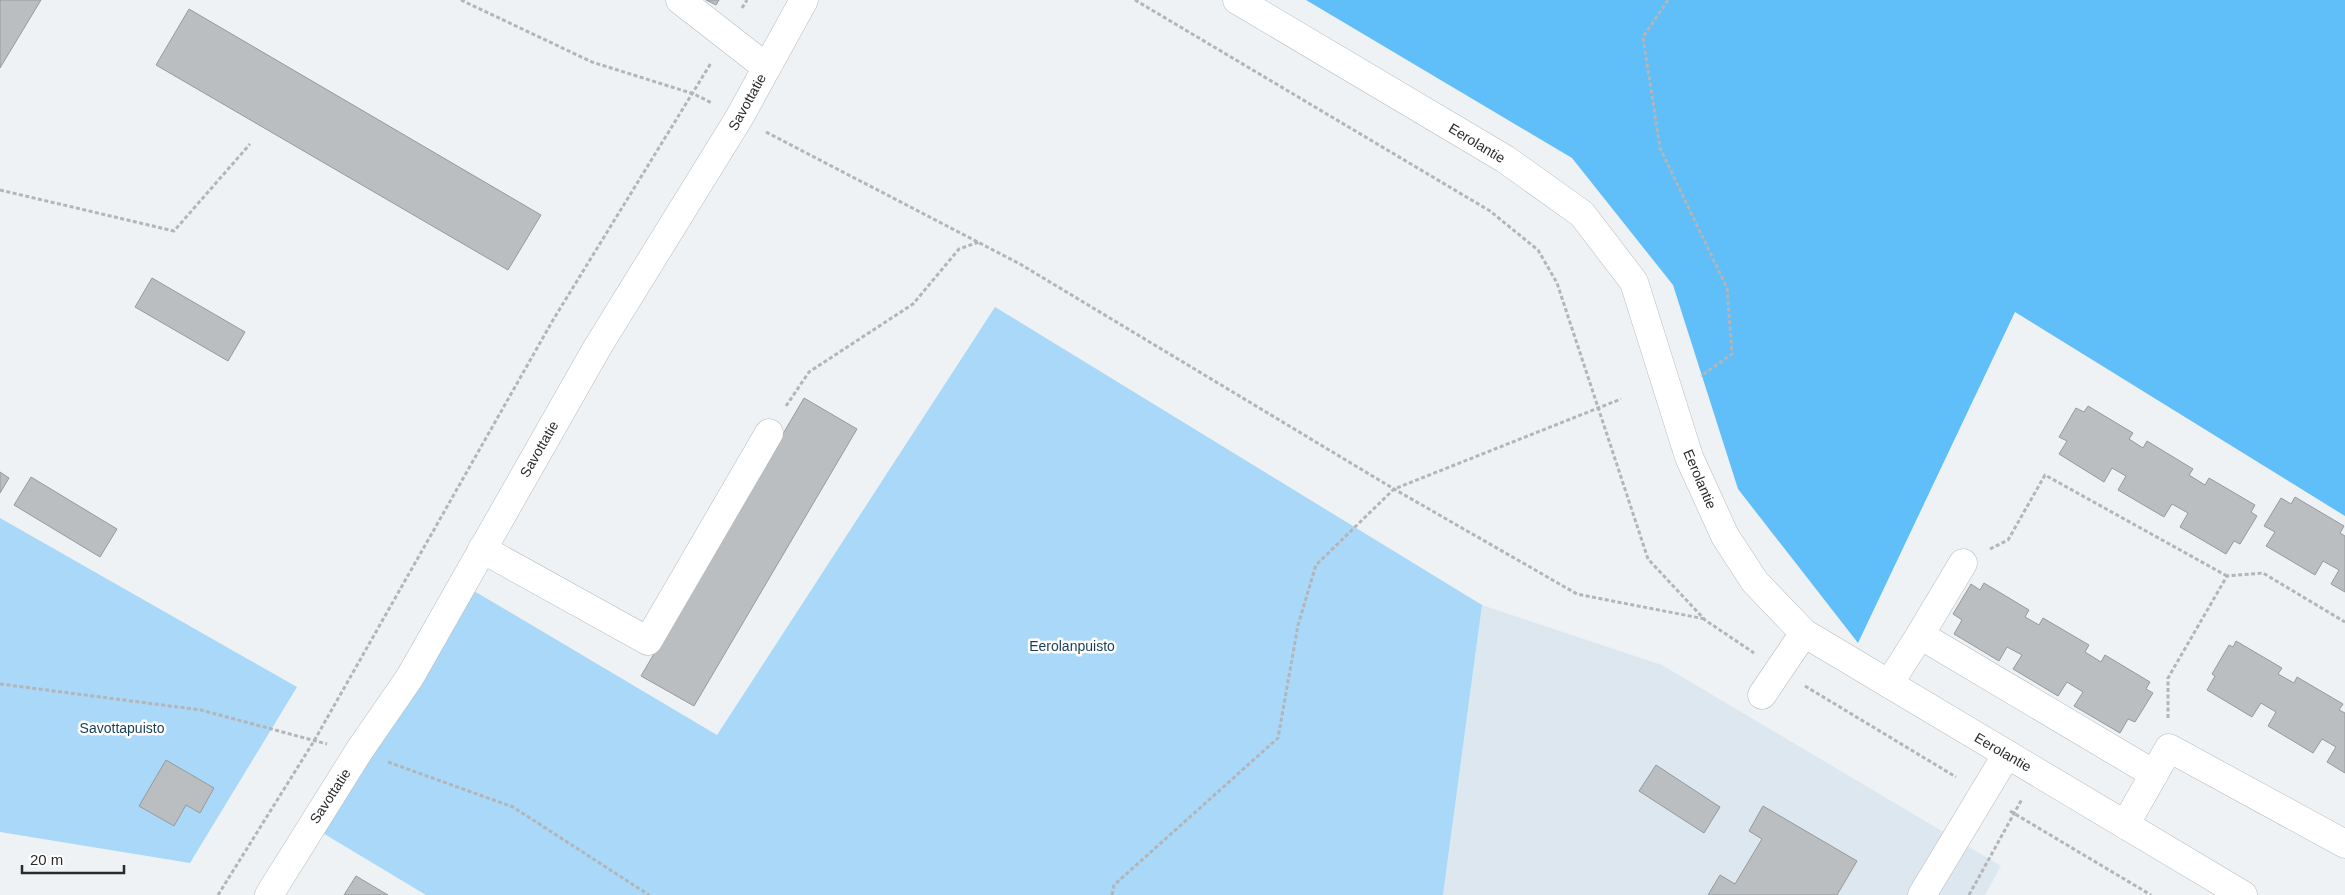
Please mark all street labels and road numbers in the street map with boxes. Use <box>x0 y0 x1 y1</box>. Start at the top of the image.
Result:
street label: Savottatie <box>725 71 769 133</box>
street label: Eerolantie <box>1446 120 1508 166</box>
street label: Savottatie <box>517 418 562 480</box>
street label: Eerolantie <box>1680 447 1720 511</box>
street label: Eerolantie <box>1972 729 2034 775</box>
street label: Savottatie <box>306 765 354 826</box>

